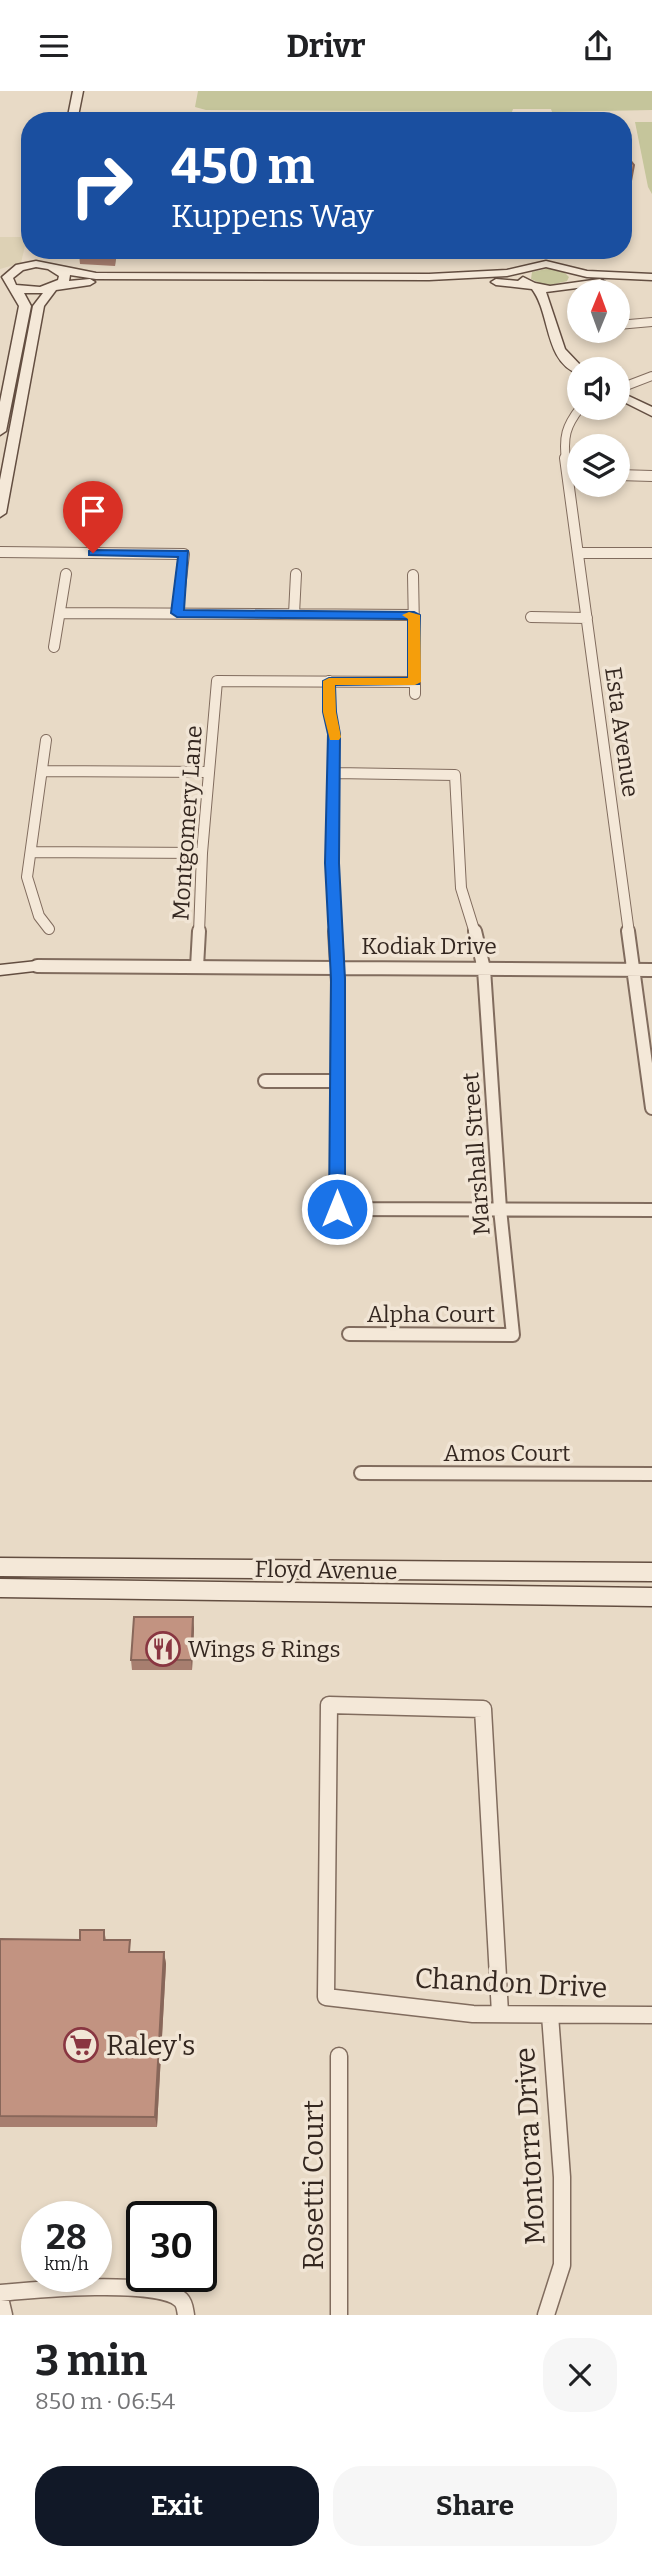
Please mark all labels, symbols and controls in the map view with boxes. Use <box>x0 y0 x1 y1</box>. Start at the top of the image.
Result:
icon: menu <box>35 27 73 65</box>
text: Drivr <box>286 27 366 65</box>
icon: share <box>579 27 617 65</box>
text: 450 m <box>171 137 314 196</box>
icon: right <box>56 140 147 231</box>
text: Kuppens Way <box>171 197 374 235</box>
north arrow <box>567 280 630 343</box>
map controls <box>567 280 630 497</box>
button: sound <box>567 357 630 420</box>
button: layers <box>567 434 630 497</box>
pin <box>63 481 123 553</box>
icon: arrive <box>74 492 112 530</box>
street label: Esta Avenue <box>599 665 645 799</box>
street label: Montgomery Lane <box>166 724 208 922</box>
street label: Kodiak Drive <box>361 932 497 960</box>
street label: Marshall Street <box>456 1072 496 1236</box>
position arrow <box>300 1172 374 1246</box>
street label: Alpha Court <box>367 1300 495 1328</box>
street label: Amos Court <box>444 1439 570 1467</box>
street label: Floyd Avenue <box>254 1555 398 1585</box>
restaurant icon: Wings & Rings <box>144 1630 182 1668</box>
place label: Wings & Rings <box>188 1635 340 1663</box>
street label: Chandon Drive <box>414 1961 608 2005</box>
supermarket icon: Raley's <box>62 2026 100 2064</box>
place label: Raley's <box>106 2029 195 2062</box>
street label: Montorra Drive <box>508 2046 552 2246</box>
street label: Rosetti Court <box>297 2100 330 2270</box>
speed limit sign: 30 <box>126 2201 217 2292</box>
text: 28 <box>46 2216 87 2258</box>
text: km/h <box>44 2253 89 2275</box>
text: 3 min <box>35 2336 147 2386</box>
button: close <box>543 2338 617 2412</box>
text: 850 m · 06:54 <box>35 2387 175 2415</box>
button: Exit <box>35 2466 319 2546</box>
button: Share <box>333 2466 617 2546</box>

